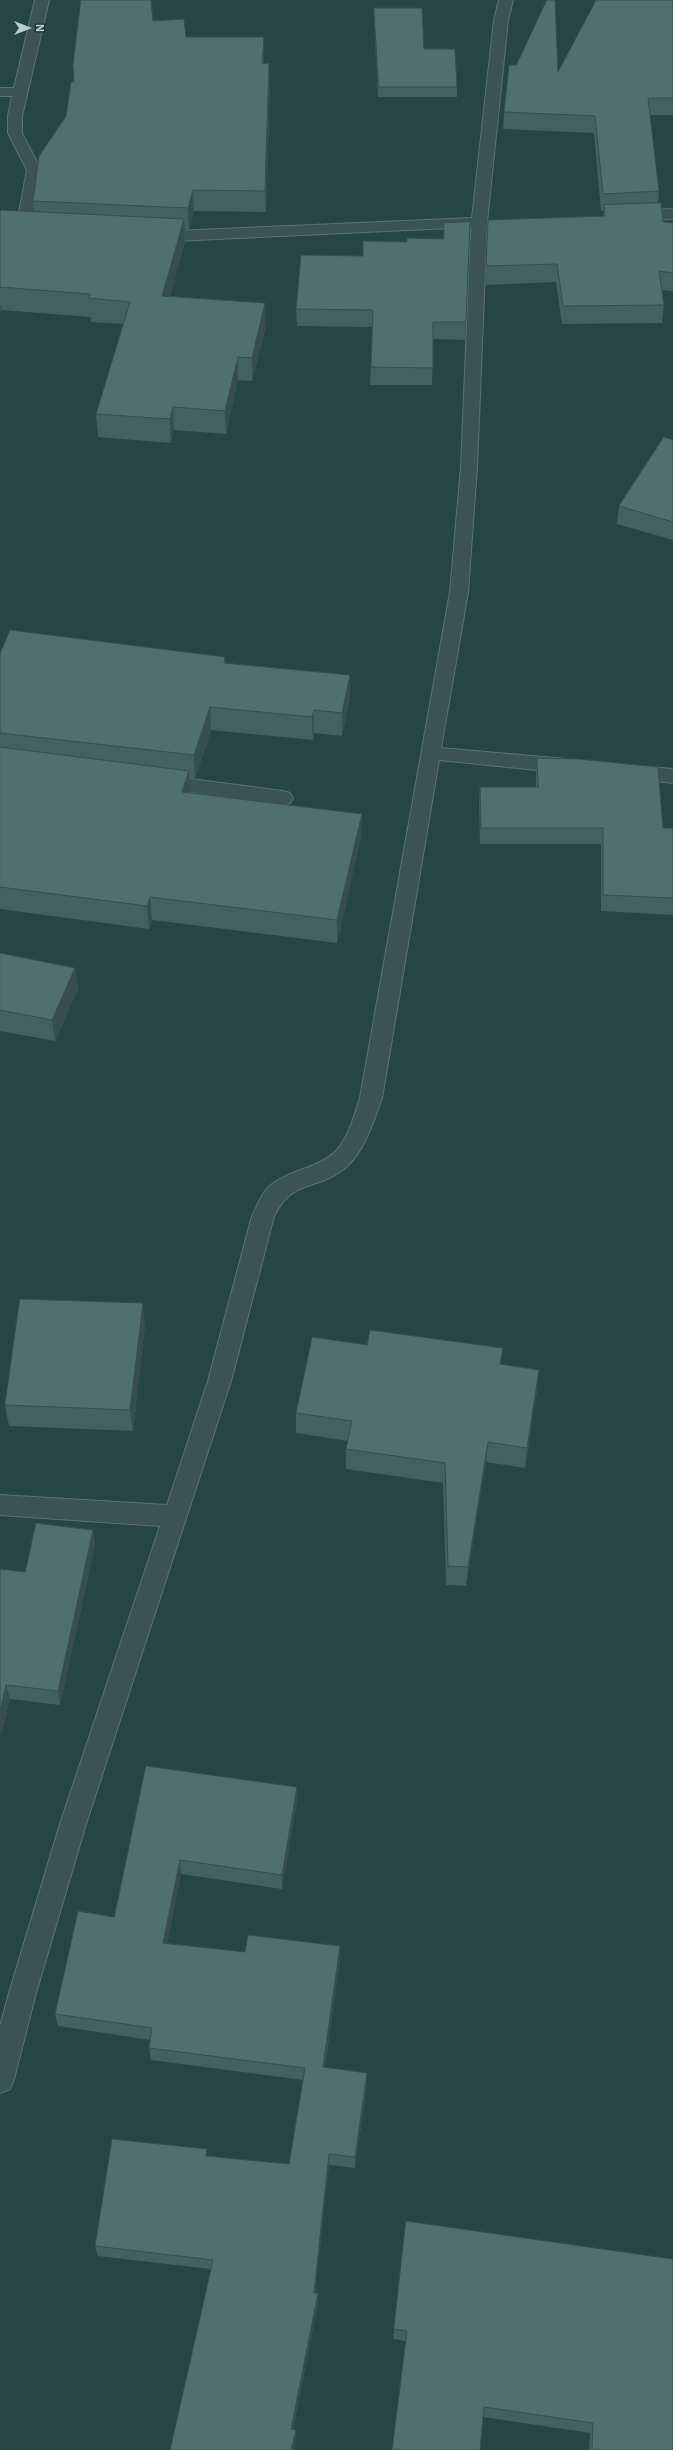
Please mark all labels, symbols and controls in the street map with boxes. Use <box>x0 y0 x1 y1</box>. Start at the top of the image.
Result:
north arrow <box>8 8 48 48</box>
text: N <box>33 24 47 32</box>

